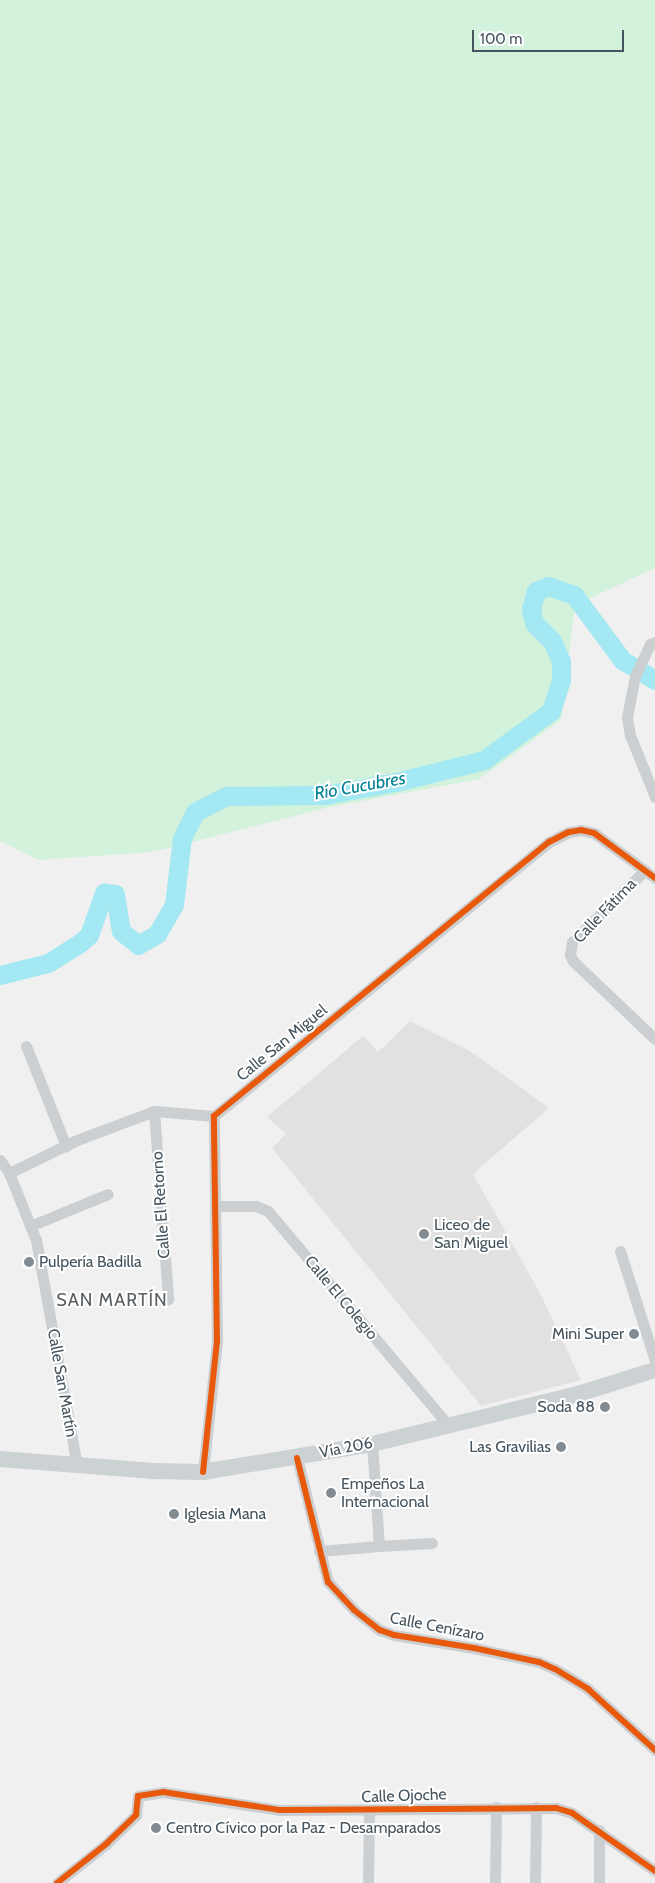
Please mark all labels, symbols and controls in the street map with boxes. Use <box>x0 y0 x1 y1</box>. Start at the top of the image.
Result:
scale bar <box>475 20 628 52</box>
text: 100 m <box>480 30 522 48</box>
water label: Río Cucubres <box>313 767 407 805</box>
street label: Calle Fátima <box>570 875 640 947</box>
street label: Calle San Miguel <box>233 1001 331 1085</box>
street label: Calle El Retorno <box>148 1151 174 1259</box>
place label: Liceo de San Miguel <box>434 1215 508 1253</box>
marker: Liceo de San Miguel <box>418 1228 430 1240</box>
place label: Pulpería Badilla <box>39 1252 142 1272</box>
street label: Calle El Colegio <box>300 1252 382 1344</box>
marker: Pulpería Badilla <box>23 1256 35 1268</box>
district label: SAN MARTÍN <box>55 1289 169 1311</box>
place label: Mini Super <box>552 1324 624 1344</box>
street label: Calle San Martín <box>43 1327 81 1439</box>
marker: Mini Super <box>628 1328 640 1340</box>
place label: Soda 88 <box>537 1397 595 1417</box>
marker: Soda 88 <box>599 1401 611 1413</box>
street label: Vía 206 <box>318 1433 374 1463</box>
place label: Las Gravilias <box>469 1437 551 1457</box>
marker: Las Gravilias <box>555 1441 567 1453</box>
place label: Empeños La Internacional <box>341 1474 429 1512</box>
marker: Empeños La Internacional <box>325 1487 337 1499</box>
place label: Iglesia Mana <box>184 1504 266 1524</box>
marker: Iglesia Mana <box>168 1508 180 1520</box>
street label: Calle Cenízaro <box>388 1608 486 1646</box>
street label: Calle Ojoche <box>361 1785 447 1807</box>
place label: Centro Cívico por la Paz - Desamparados <box>166 1818 441 1838</box>
marker: Centro Cívico por la Paz - Desamparados <box>150 1822 162 1834</box>

